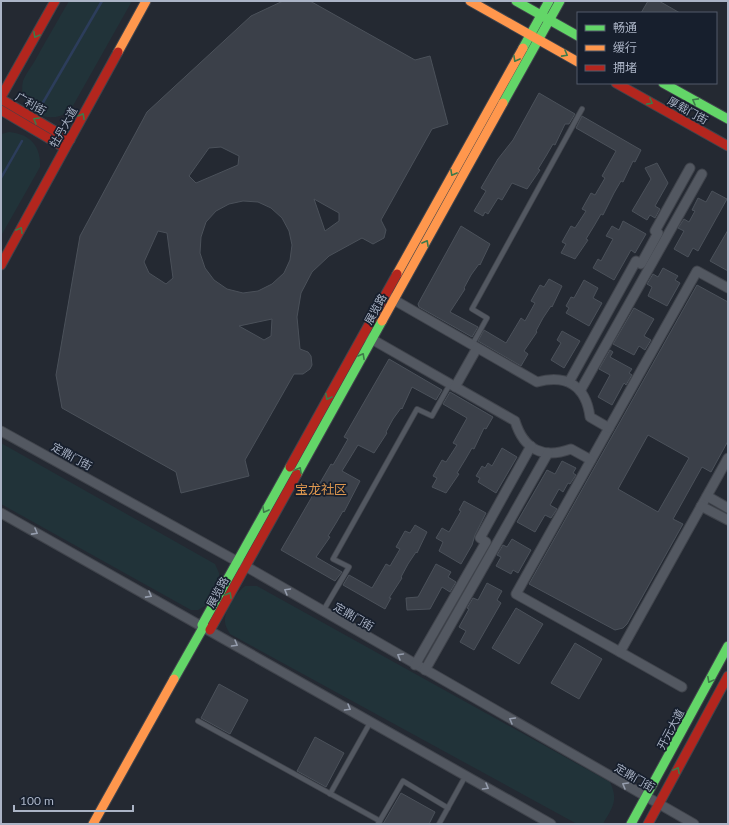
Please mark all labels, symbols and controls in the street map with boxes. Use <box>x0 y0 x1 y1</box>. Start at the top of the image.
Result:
legend <box>577 12 717 84</box>
text: 畅通 <box>613 20 637 35</box>
one-way arrow <box>34 31 41 38</box>
text: 缓行 <box>613 40 637 55</box>
one-way arrow <box>561 50 568 57</box>
one-way arrow <box>513 55 521 63</box>
text: 拥堵 <box>613 60 637 75</box>
street label: 广利街 <box>13 89 49 117</box>
street label: 厚载门街 <box>666 94 710 126</box>
one-way arrow <box>646 98 653 105</box>
one-way arrow <box>692 99 700 106</box>
street label: 牡丹大道 <box>47 105 79 149</box>
one-way arrow <box>78 113 85 121</box>
one-way arrow <box>33 117 40 125</box>
one-way arrow <box>450 169 458 176</box>
one-way arrow <box>15 227 22 234</box>
one-way arrow <box>421 239 428 247</box>
street label: 展览路 <box>361 291 389 327</box>
one-way arrow <box>358 353 365 360</box>
one-way arrow <box>326 393 333 400</box>
street label: 定鼎门街 <box>50 440 94 472</box>
one-way arrow <box>294 467 302 474</box>
district label: 宝龙社区 <box>295 481 347 497</box>
one-way arrow <box>263 506 270 513</box>
one-way arrow <box>31 527 38 534</box>
street label: 展览路 <box>203 574 231 610</box>
one-way arrow <box>284 588 291 595</box>
one-way arrow <box>144 591 152 598</box>
one-way arrow <box>224 592 232 600</box>
street label: 定鼎门街 <box>332 599 376 633</box>
one-way arrow <box>231 640 239 647</box>
one-way arrow <box>397 653 404 660</box>
one-way arrow <box>707 676 714 683</box>
one-way arrow <box>344 704 352 711</box>
street label: 开元大道 <box>654 707 686 751</box>
one-way arrow <box>509 718 516 725</box>
street label: 定鼎门街 <box>613 760 657 794</box>
one-way arrow <box>673 767 680 774</box>
one-way arrow <box>482 782 489 789</box>
one-way arrow <box>622 783 629 790</box>
scale bar <box>14 787 133 813</box>
text: 100 m <box>20 793 54 808</box>

